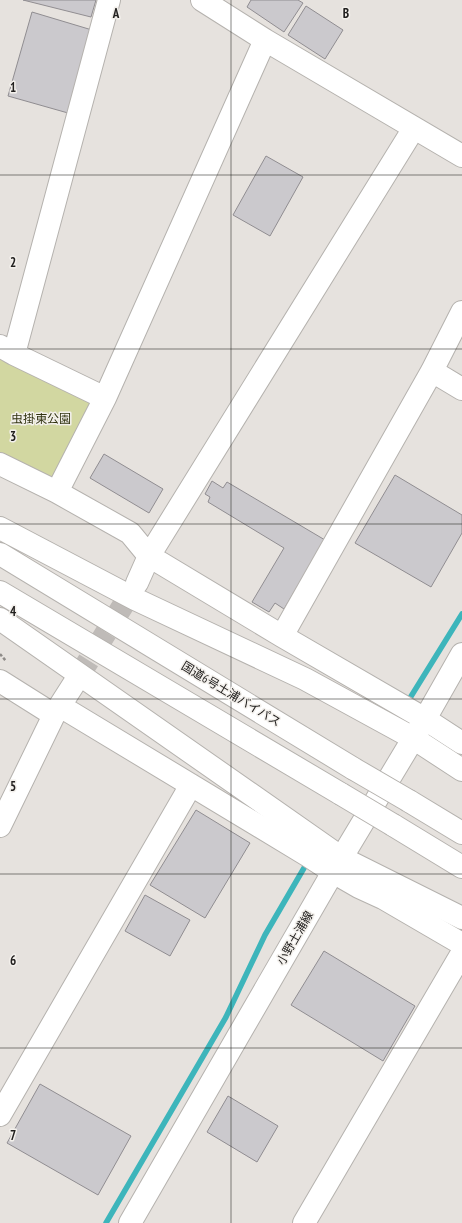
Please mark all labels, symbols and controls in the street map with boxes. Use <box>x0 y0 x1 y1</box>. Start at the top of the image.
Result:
text: A <box>112 5 120 22</box>
text: B <box>343 5 349 22</box>
text: 1 <box>10 79 16 96</box>
text: 2 <box>10 254 16 271</box>
park label: 虫掛東公園 <box>11 411 71 426</box>
text: 3 <box>10 428 16 445</box>
text: 4 <box>10 603 17 620</box>
street label: 国道6号土浦バイパス <box>179 658 284 729</box>
text: 5 <box>10 778 16 795</box>
street label: 小野土浦線 <box>273 908 316 967</box>
text: 6 <box>10 952 16 969</box>
text: 7 <box>10 1127 16 1144</box>

